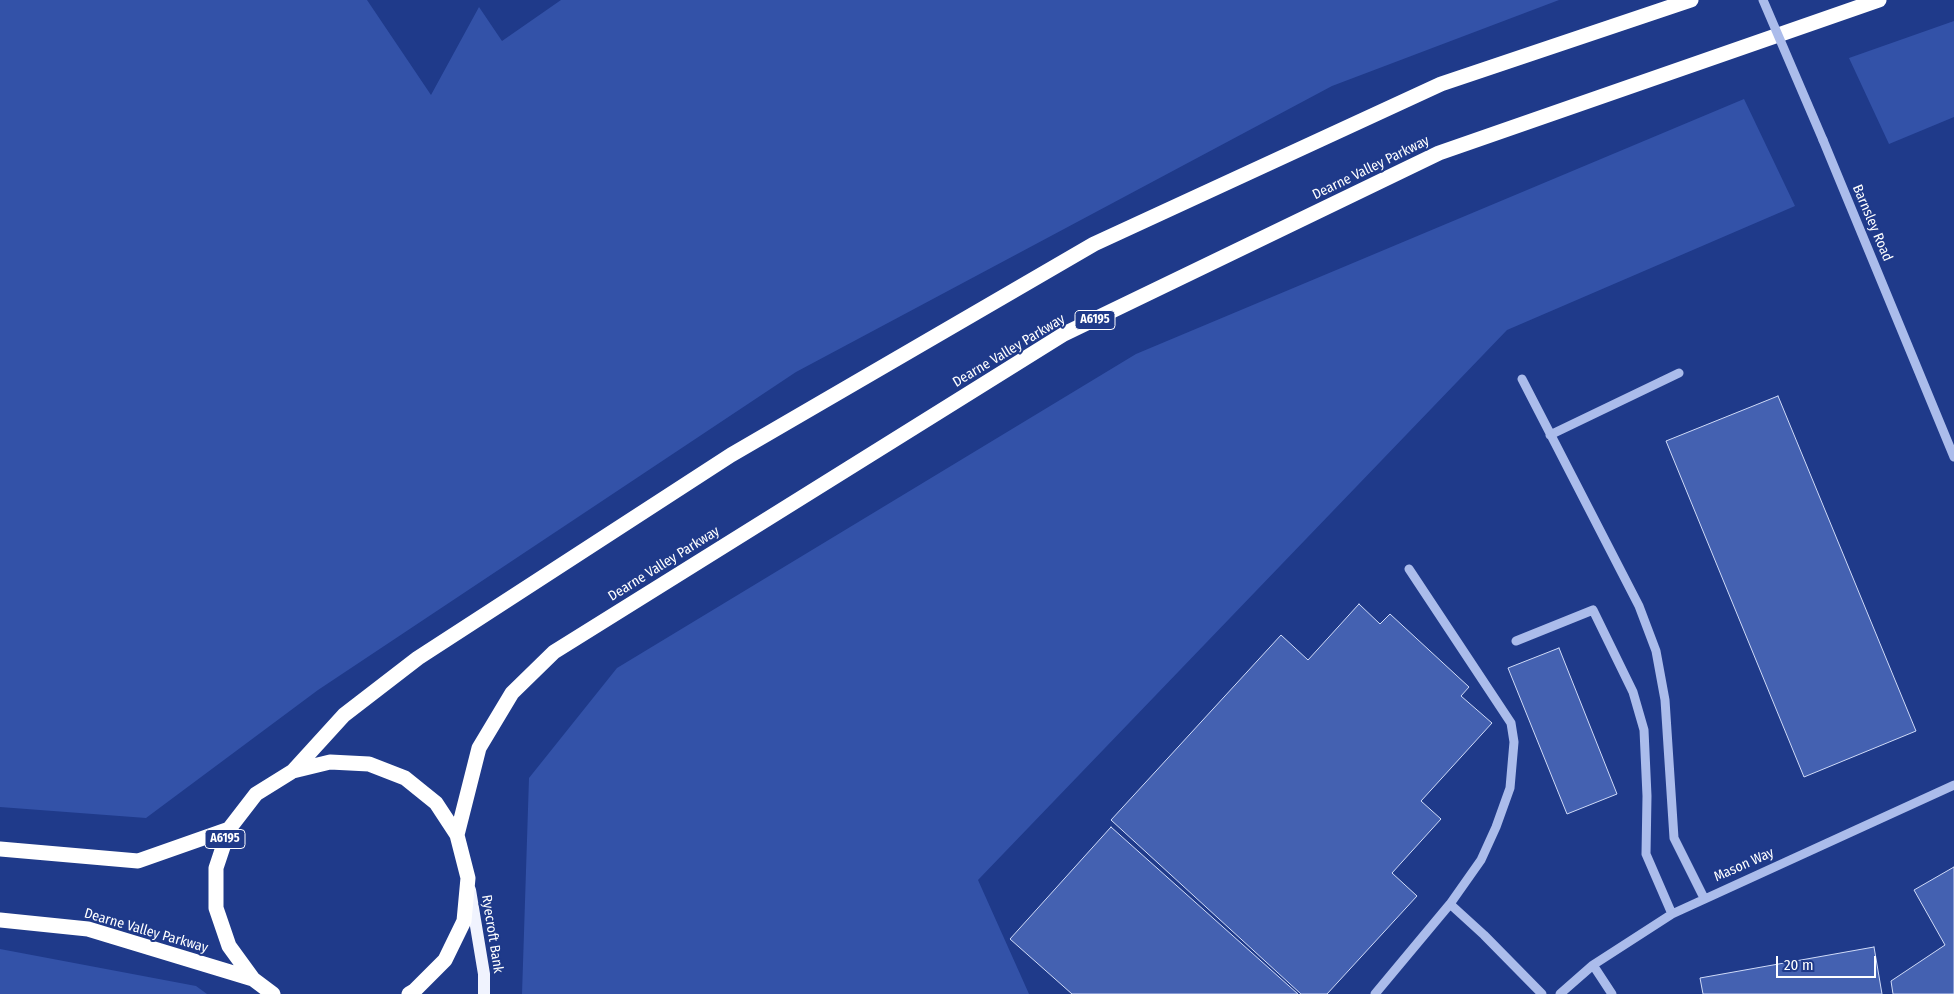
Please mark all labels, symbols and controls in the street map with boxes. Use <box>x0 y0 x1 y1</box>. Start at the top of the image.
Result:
street label: Dearne Valley Parkway <box>1310 132 1432 204</box>
street label: Barnsley Road <box>1848 182 1896 264</box>
road number: A6195 <box>1075 310 1115 330</box>
street label: Dearne Valley Parkway <box>950 311 1068 391</box>
street label: Dearne Valley Parkway <box>605 523 723 605</box>
road number: A6195 <box>205 830 245 849</box>
street label: Mason Way <box>1711 844 1777 886</box>
street label: Ryecroft Bank <box>478 894 506 974</box>
street label: Dearne Valley Parkway <box>82 905 210 957</box>
scale bar <box>1779 946 1879 978</box>
text: 20 m <box>1784 956 1814 974</box>

